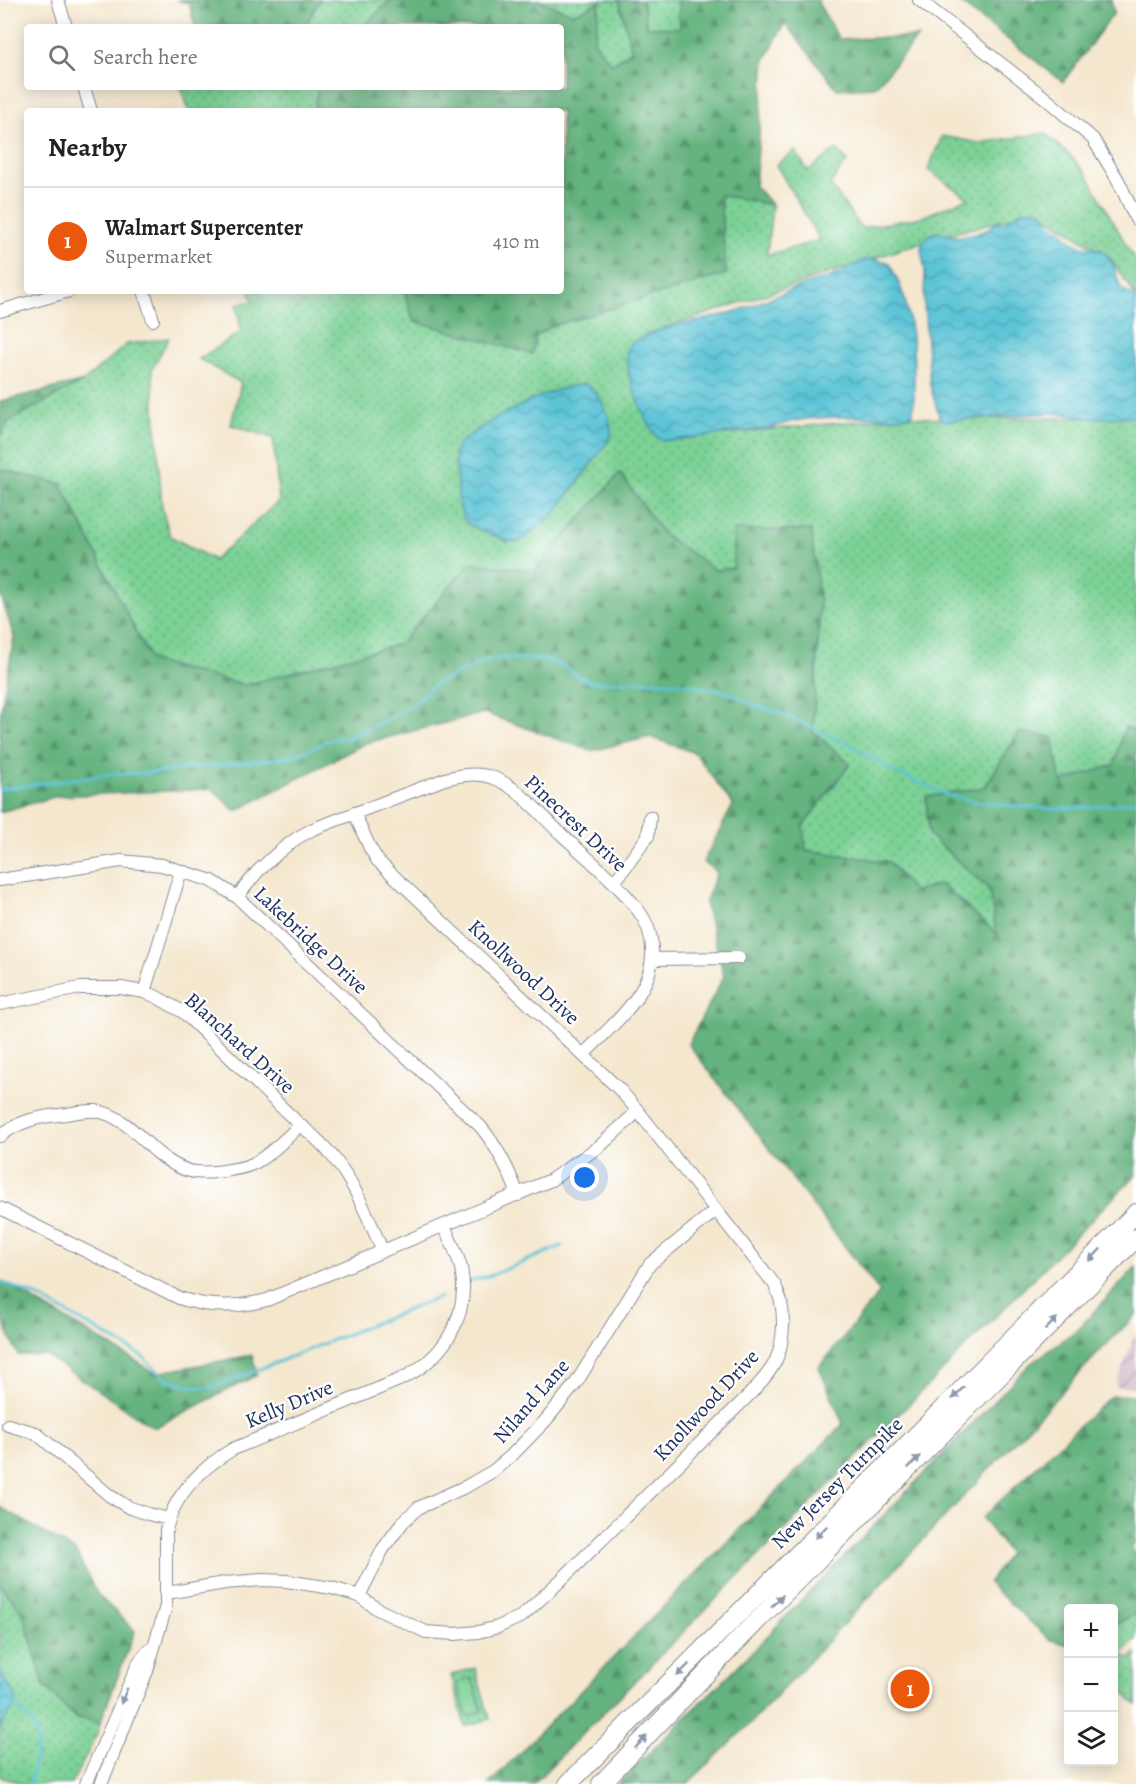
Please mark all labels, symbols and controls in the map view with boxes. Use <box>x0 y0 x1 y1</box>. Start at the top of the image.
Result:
search box <box>24 24 564 90</box>
icon: search <box>45 41 78 74</box>
text: Search here <box>93 42 198 72</box>
text: Nearby <box>48 130 127 165</box>
text: Walmart Supercenter <box>105 213 303 243</box>
text: 1 <box>64 228 71 255</box>
text: 410 m <box>493 228 540 255</box>
text: Supermarket <box>105 243 212 270</box>
street label: Pinecrest Drive <box>519 768 633 878</box>
street label: Lakebridge Drive <box>248 880 374 1000</box>
street label: Knollwood Drive <box>462 913 586 1031</box>
street label: Blanchard Drive <box>179 986 301 1100</box>
your location <box>570 1163 599 1192</box>
one-way arrow <box>1089 1247 1103 1261</box>
one-way arrow <box>1044 1317 1058 1332</box>
street label: Knollwood Drive <box>647 1343 765 1467</box>
street label: Niland Lane <box>486 1353 576 1449</box>
street label: Kelly Drive <box>241 1373 337 1435</box>
one-way arrow <box>952 1386 966 1400</box>
street label: New Jersey Turnpike <box>765 1411 909 1555</box>
one-way arrow <box>906 1456 920 1470</box>
one-way arrow <box>814 1524 828 1538</box>
one-way arrow <box>769 1595 783 1609</box>
map controls <box>1064 1604 1118 1766</box>
button: + <box>1064 1604 1118 1658</box>
button: − <box>1064 1658 1118 1712</box>
one-way arrow <box>676 1662 690 1676</box>
pin: 1 <box>890 1666 930 1712</box>
one-way arrow <box>119 1687 129 1705</box>
button: layers <box>1064 1712 1118 1766</box>
one-way arrow <box>634 1735 648 1749</box>

